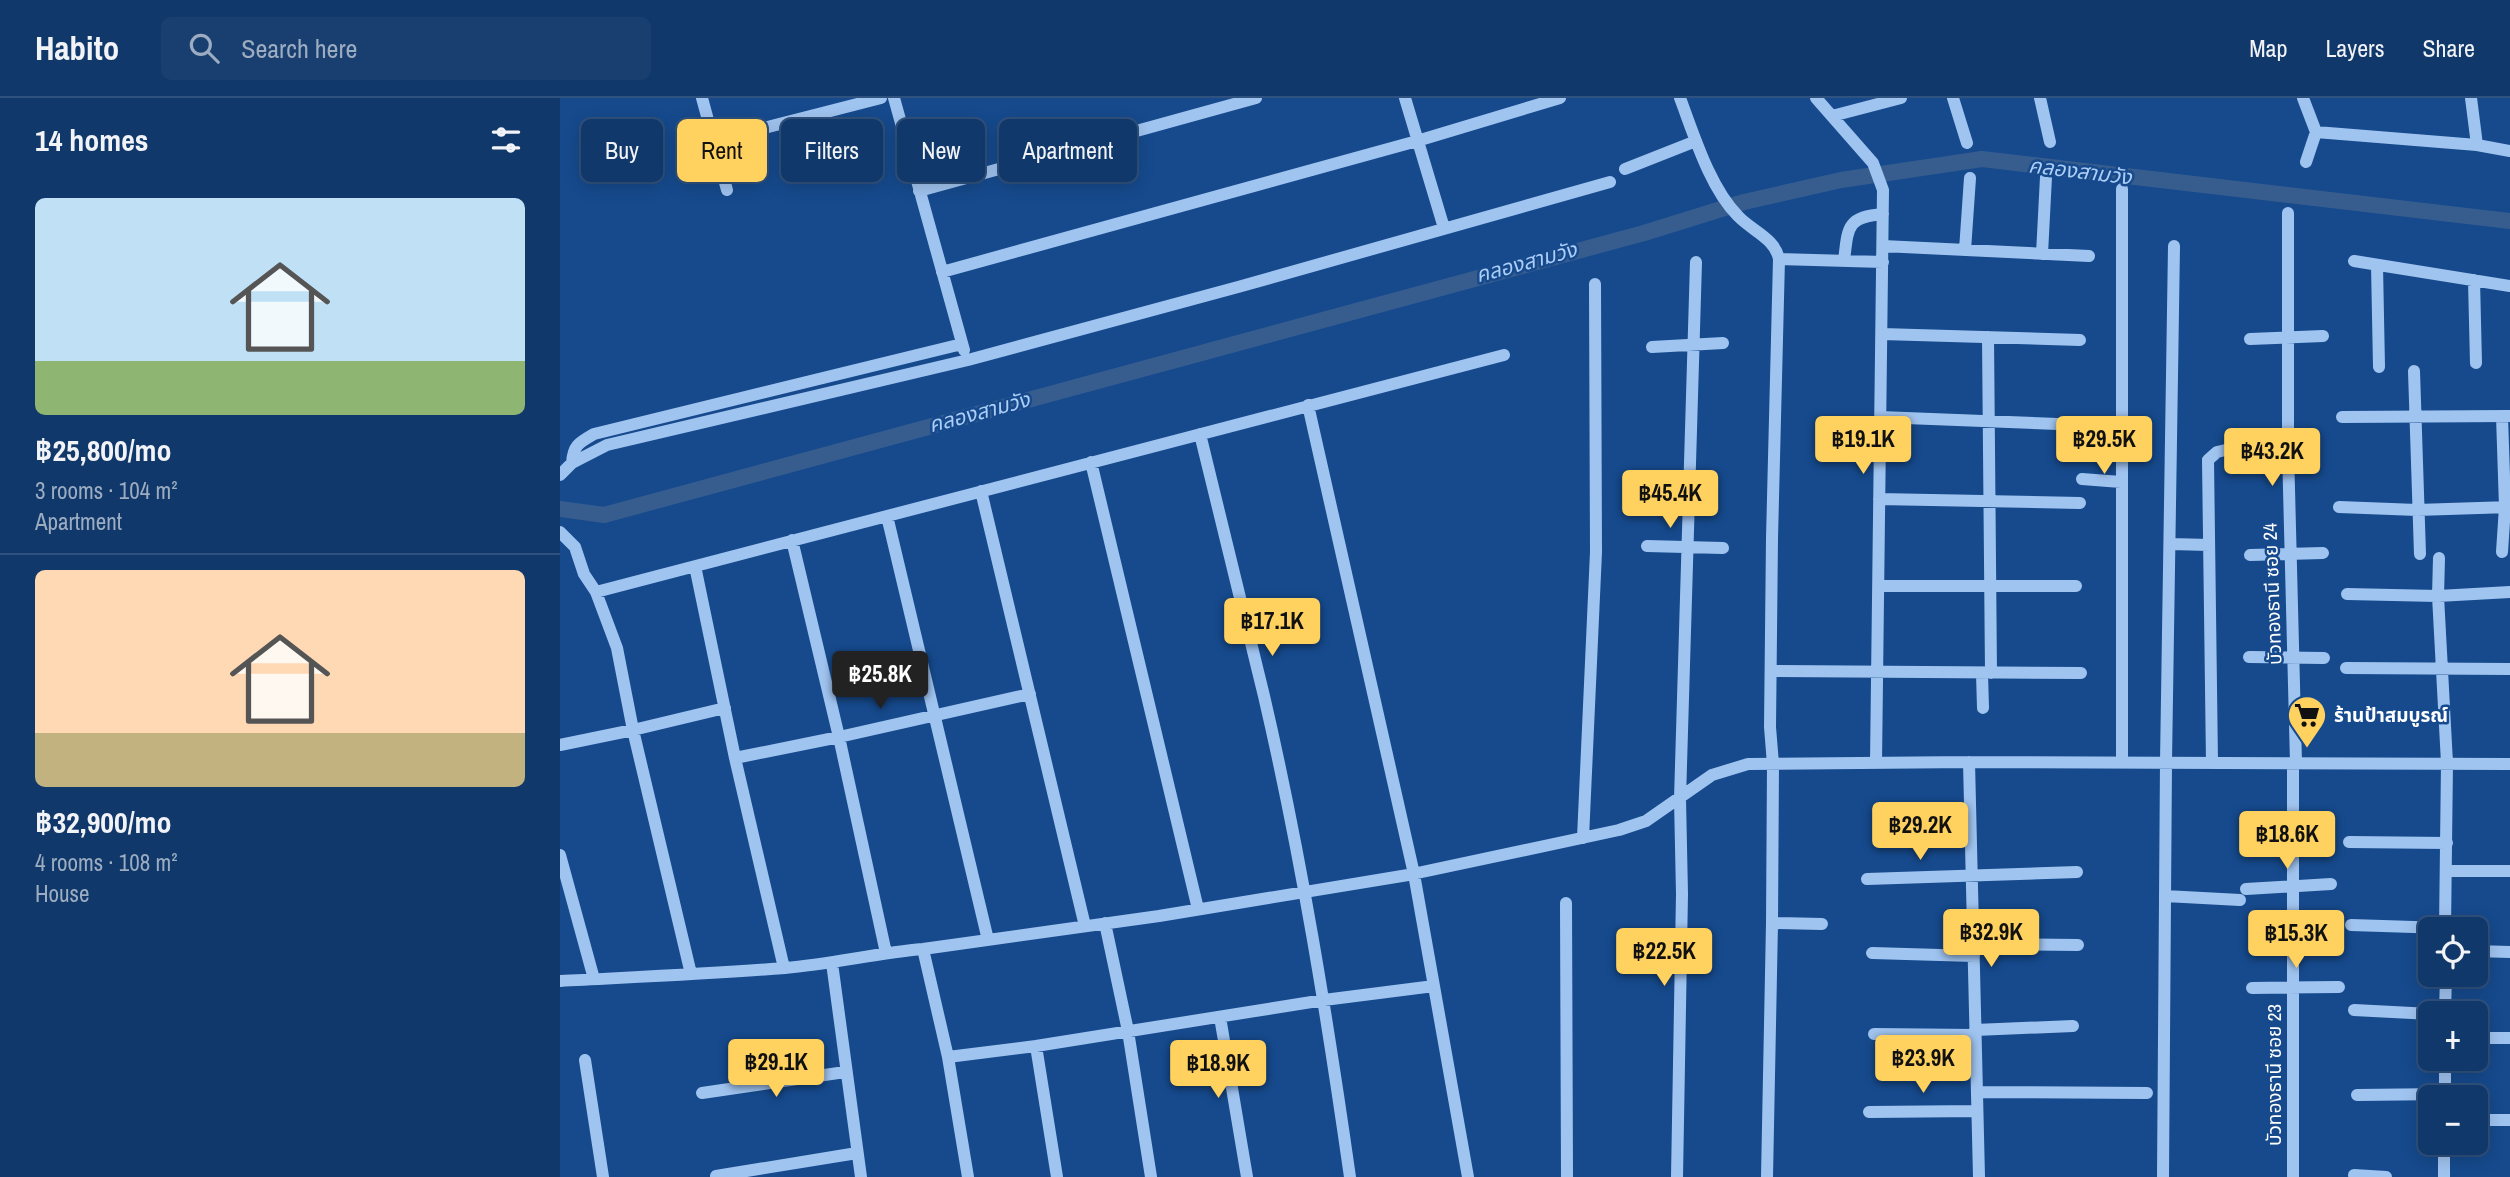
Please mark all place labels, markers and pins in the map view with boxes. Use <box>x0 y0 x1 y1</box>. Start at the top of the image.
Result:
pin: ฿19.1K <box>1806 416 1920 476</box>
pin: ฿29.5K <box>2047 416 2161 476</box>
pin: ฿43.2K <box>2215 428 2329 488</box>
pin: ฿45.4K <box>1613 470 1727 530</box>
pin: ฿17.1K <box>1215 598 1329 658</box>
pin: ฿25.8K <box>823 652 937 711</box>
supermarket icon: ร้านป้าสมบูรณ์ <box>2286 694 2328 749</box>
place label: ร้านป้าสมบูรณ์ <box>2334 702 2448 728</box>
pin: ฿29.2K <box>1863 802 1977 862</box>
pin: ฿18.6K <box>2230 812 2344 871</box>
pin: ฿32.9K <box>1934 910 2048 969</box>
pin: ฿15.3K <box>2239 910 2353 970</box>
pin: ฿22.5K <box>1607 928 1721 988</box>
pin: ฿23.9K <box>1866 1035 1980 1095</box>
pin: ฿29.1K <box>719 1040 833 1099</box>
pin: ฿18.9K <box>1161 1040 1275 1100</box>

